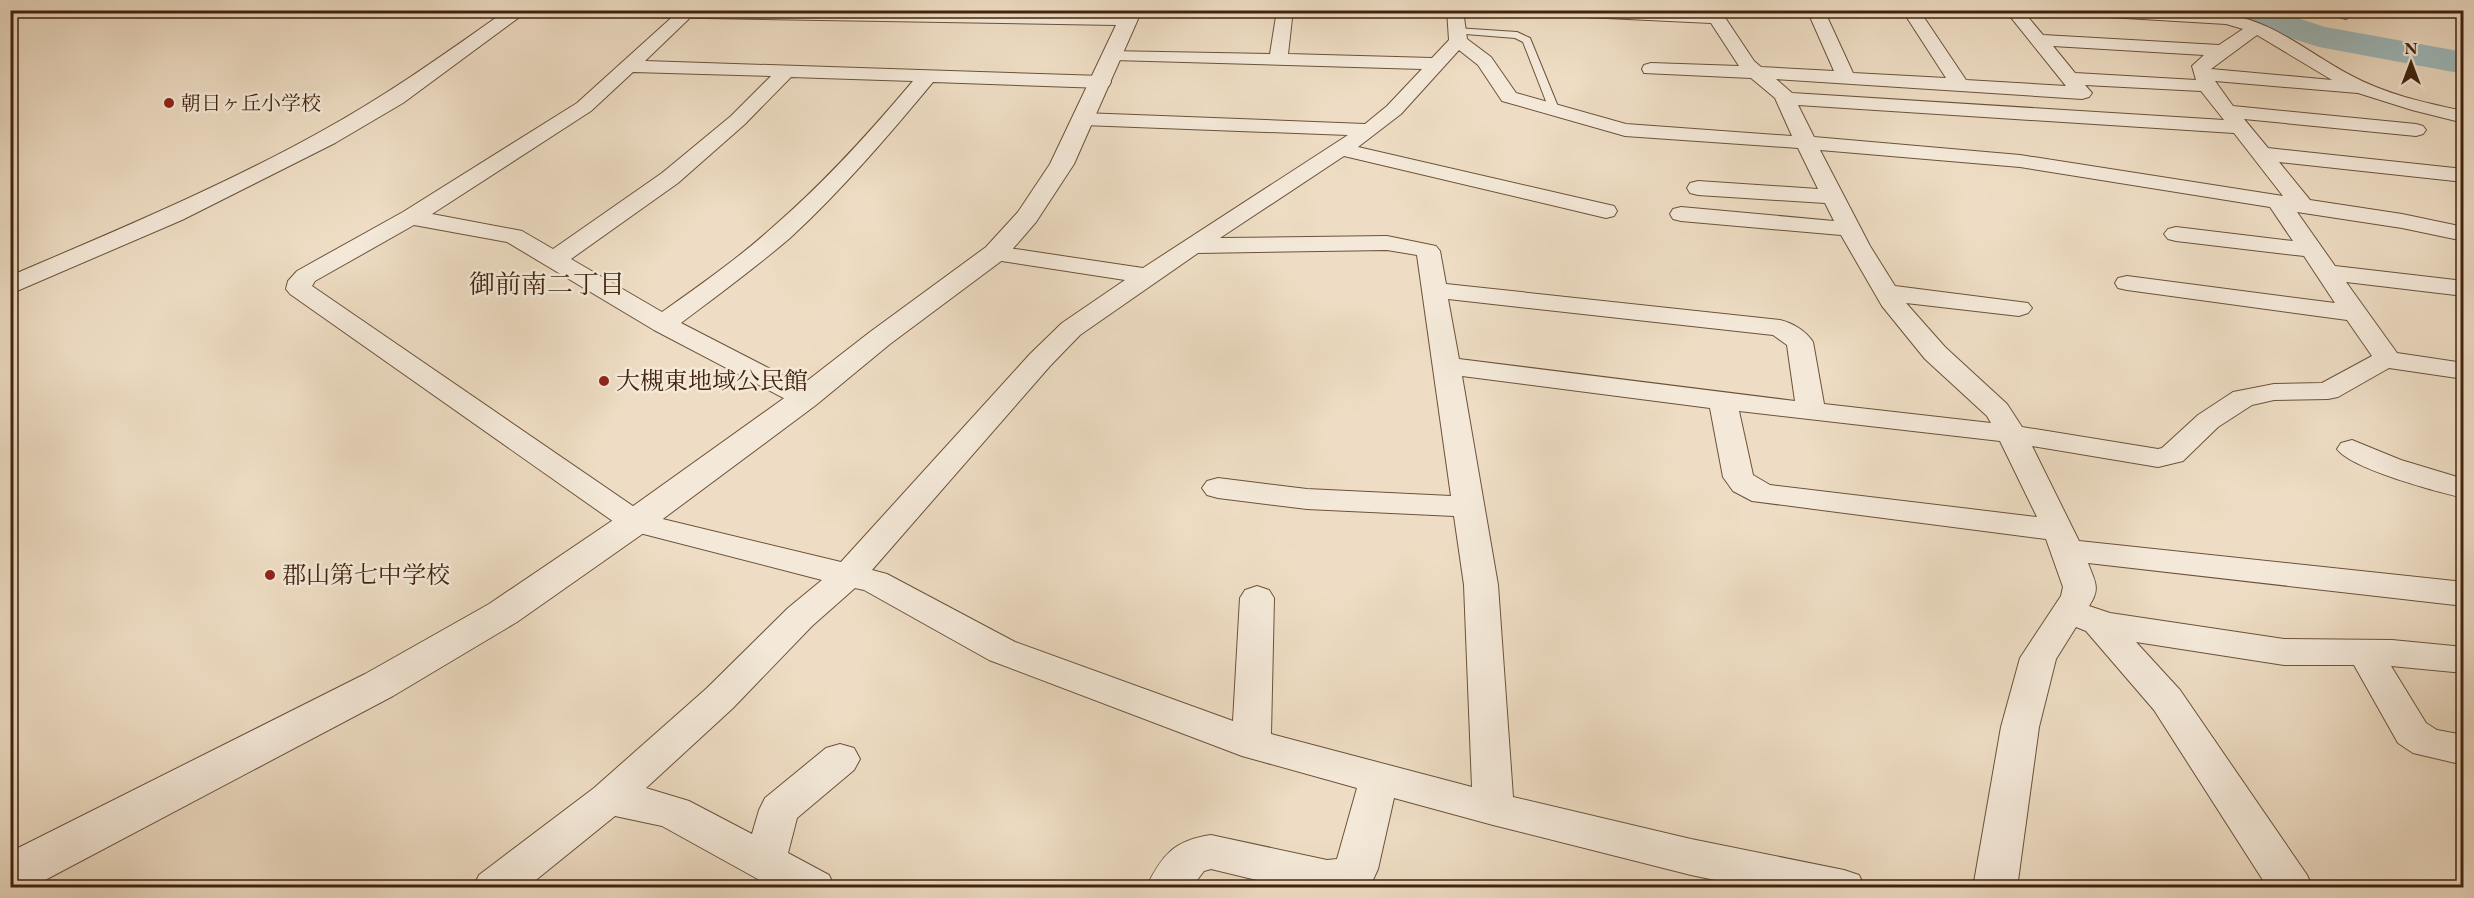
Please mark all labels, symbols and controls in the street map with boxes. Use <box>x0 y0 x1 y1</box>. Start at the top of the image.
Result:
north arrow <box>2381 33 2441 93</box>
text: N <box>2405 38 2418 59</box>
place label: 朝日ヶ丘小学校 <box>181 90 321 116</box>
marker: 朝日ヶ丘小学校 <box>162 96 176 110</box>
district label: 御前南二丁目 <box>469 267 625 301</box>
place label: 大槻東地域公民館 <box>616 365 808 396</box>
marker: 大槻東地域公民館 <box>597 374 611 388</box>
place label: 郡山第七中学校 <box>282 559 450 590</box>
marker: 郡山第七中学校 <box>263 568 277 582</box>

